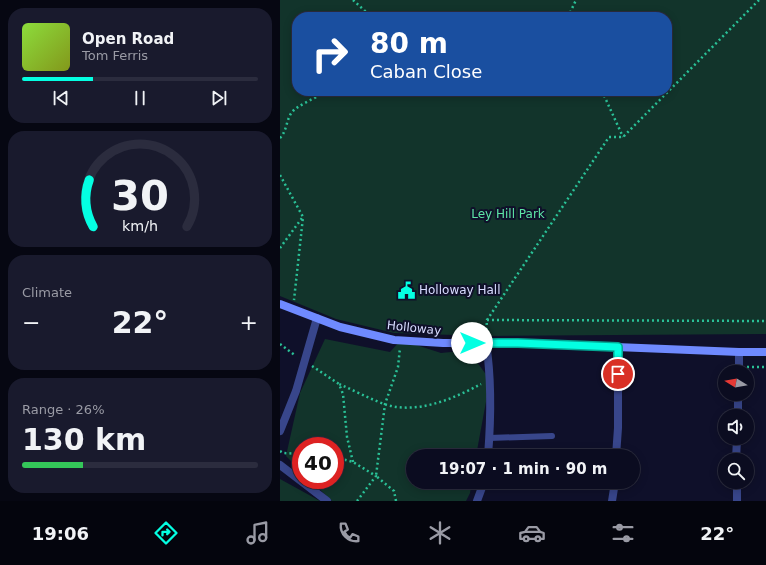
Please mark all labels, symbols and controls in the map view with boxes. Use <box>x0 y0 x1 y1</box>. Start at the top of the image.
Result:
text: 80 m <box>370 27 448 60</box>
icon: right <box>304 28 356 80</box>
text: Open Road <box>82 30 174 48</box>
text: Tom Ferris <box>82 48 148 63</box>
text: Caban Close <box>370 61 482 82</box>
icon: previous <box>50 87 72 109</box>
icon: pause <box>129 87 151 109</box>
icon: next <box>208 87 230 109</box>
text: 30 <box>111 171 169 220</box>
park label: Ley Hill Park <box>471 207 545 221</box>
text: km/h <box>122 217 158 233</box>
public building icon: Holloway Hall <box>396 280 416 300</box>
place label: Holloway Hall <box>419 283 501 297</box>
text: Climate <box>22 285 72 300</box>
text: 22° <box>112 305 168 340</box>
text: − <box>22 310 40 335</box>
text: + <box>240 310 258 335</box>
street label: Holloway <box>386 318 442 338</box>
position arrow <box>451 322 493 364</box>
pin <box>601 357 635 391</box>
icon: arrive <box>607 363 629 385</box>
north arrow <box>718 365 754 401</box>
map controls <box>718 365 754 489</box>
text: Range · 26% <box>22 402 105 417</box>
button: sound <box>718 409 754 445</box>
text: 130 km <box>22 422 146 457</box>
speed limit sign: 40 <box>292 437 344 489</box>
button: search <box>718 453 754 489</box>
text: 19:07 · 1 min · 90 m <box>439 460 607 478</box>
icon: directions <box>152 519 180 547</box>
icon: music <box>244 519 272 547</box>
icon: phone <box>335 519 363 547</box>
icon: climate <box>426 519 454 547</box>
icon: car <box>518 519 546 547</box>
icon: filters <box>609 519 637 547</box>
text: 19:06 <box>32 523 89 544</box>
text: 22° <box>700 523 734 544</box>

